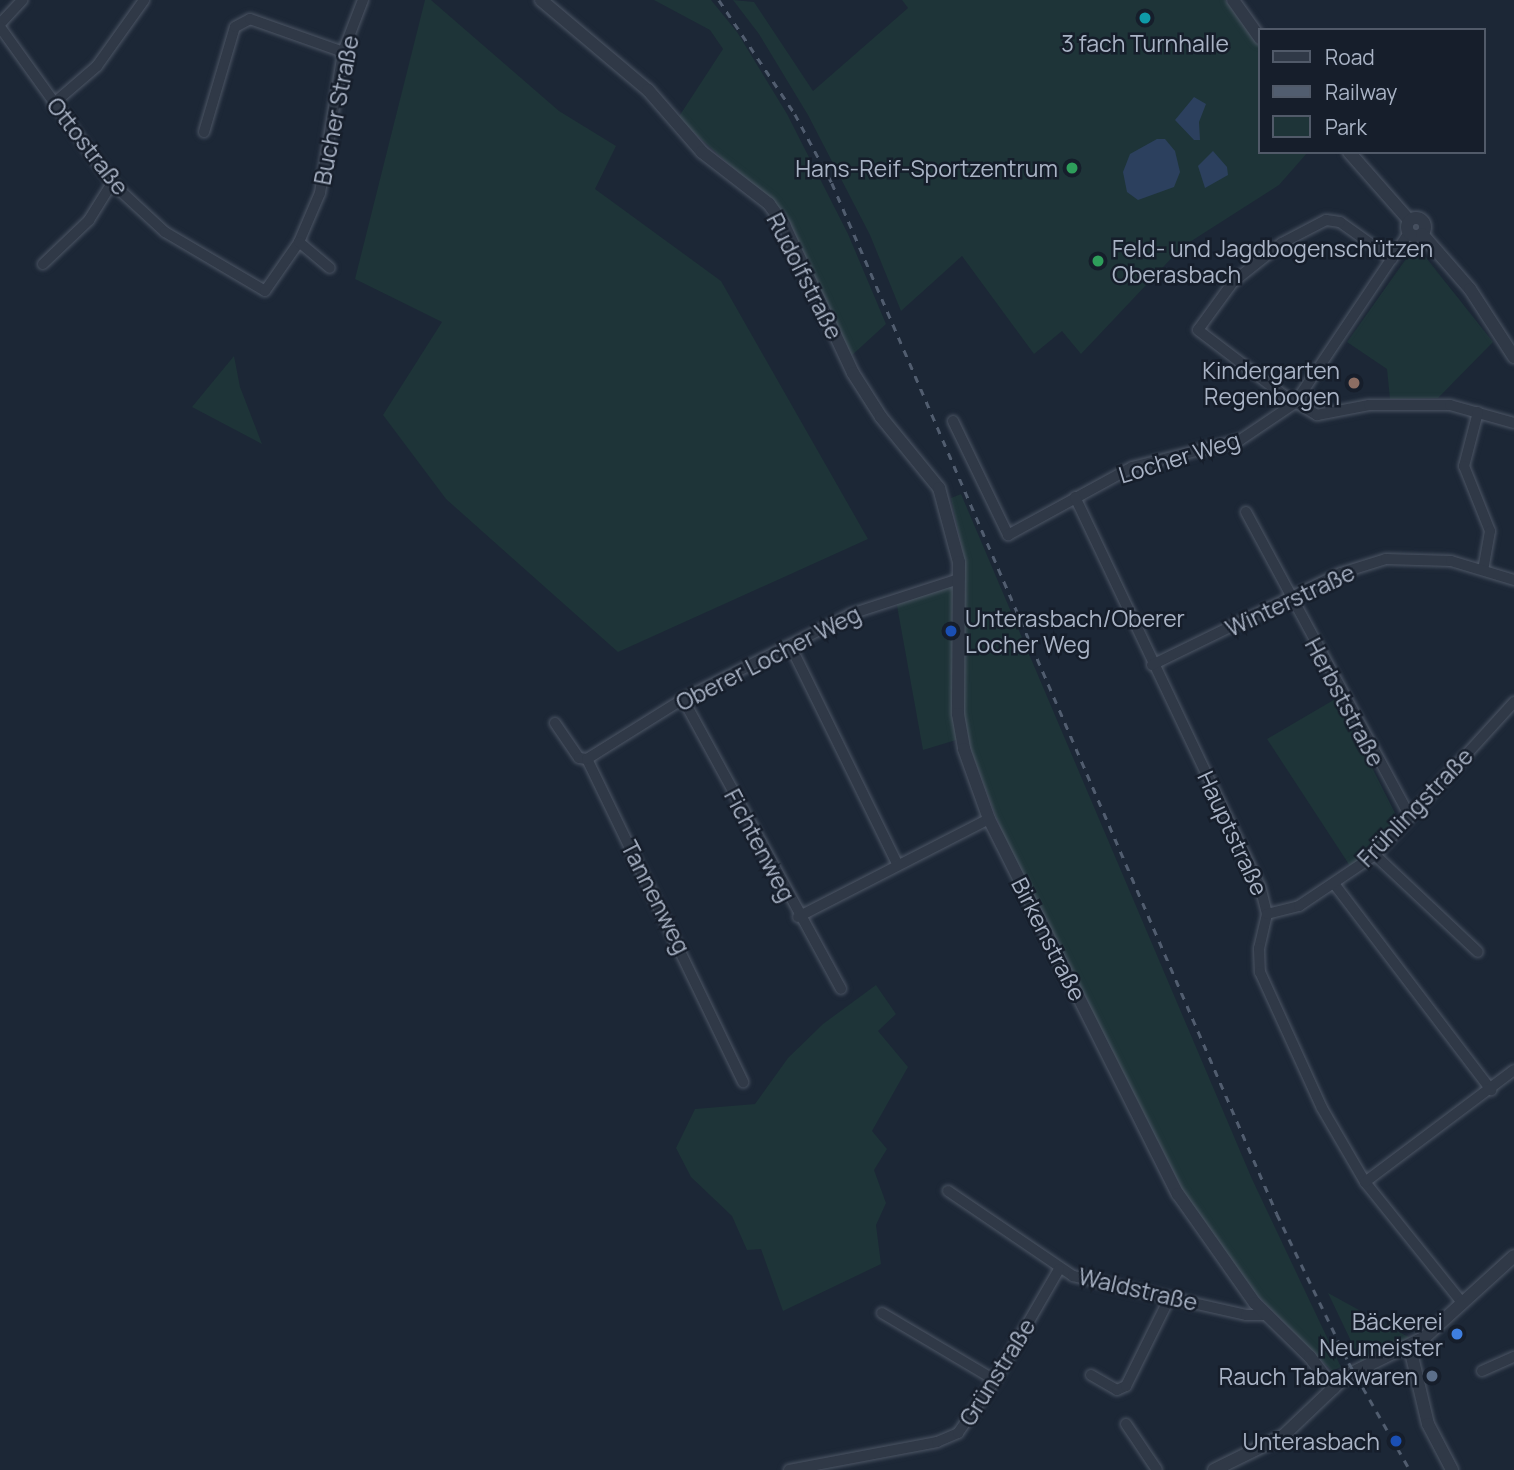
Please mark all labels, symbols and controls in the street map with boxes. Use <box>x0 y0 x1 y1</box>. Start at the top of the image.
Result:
marker: 3 fach Turnhalle <box>1137 10 1153 26</box>
legend <box>1258 28 1486 154</box>
place label: 3 fach Turnhalle <box>1061 29 1229 57</box>
street label: Bucher Straße <box>308 33 364 187</box>
text: Road <box>1325 43 1375 71</box>
text: Railway <box>1325 78 1397 106</box>
street label: Ottostraße <box>41 92 135 200</box>
text: Park <box>1325 113 1367 141</box>
place label: Hans-Reif-Sportzentrum <box>795 154 1058 182</box>
marker: Hans-Reif-Sportzentrum <box>1064 160 1080 176</box>
street label: Rudolfstraße <box>761 208 849 344</box>
place label: Feld- und Jagdbogenschützen Oberasbach <box>1112 234 1433 288</box>
marker: Feld- und Jagdbogenschützen Oberasbach <box>1090 253 1106 269</box>
place label: Kindergarten Regenbogen <box>1202 356 1340 410</box>
marker: Kindergarten Regenbogen <box>1346 375 1362 391</box>
street label: Locher Weg <box>1115 425 1243 489</box>
street label: Winterstraße <box>1221 558 1359 642</box>
street label: Oberer Locher Weg <box>671 600 865 716</box>
place label: Unterasbach/Oberer Locher Weg <box>965 604 1185 658</box>
marker: Unterasbach/Oberer Locher Weg <box>943 623 959 639</box>
street label: Herbststraße <box>1300 633 1390 771</box>
street label: Frühlingstraße <box>1351 742 1479 872</box>
street label: Hauptstraße <box>1192 766 1274 900</box>
street label: Fichtenweg <box>719 784 801 906</box>
street label: Tannenweg <box>616 836 696 958</box>
street label: Birkenstraße <box>1006 873 1092 1005</box>
street label: Waldstraße <box>1076 1262 1200 1316</box>
place label: Bäckerei Neumeister <box>1319 1307 1443 1361</box>
street label: Grünstraße <box>953 1313 1041 1431</box>
marker: Bäckerei Neumeister <box>1449 1326 1465 1342</box>
place label: Rauch Tabakwaren <box>1219 1362 1418 1390</box>
marker: Rauch Tabakwaren <box>1424 1368 1440 1384</box>
place label: Unterasbach <box>1243 1427 1380 1455</box>
marker: Unterasbach <box>1386 1431 1406 1451</box>

